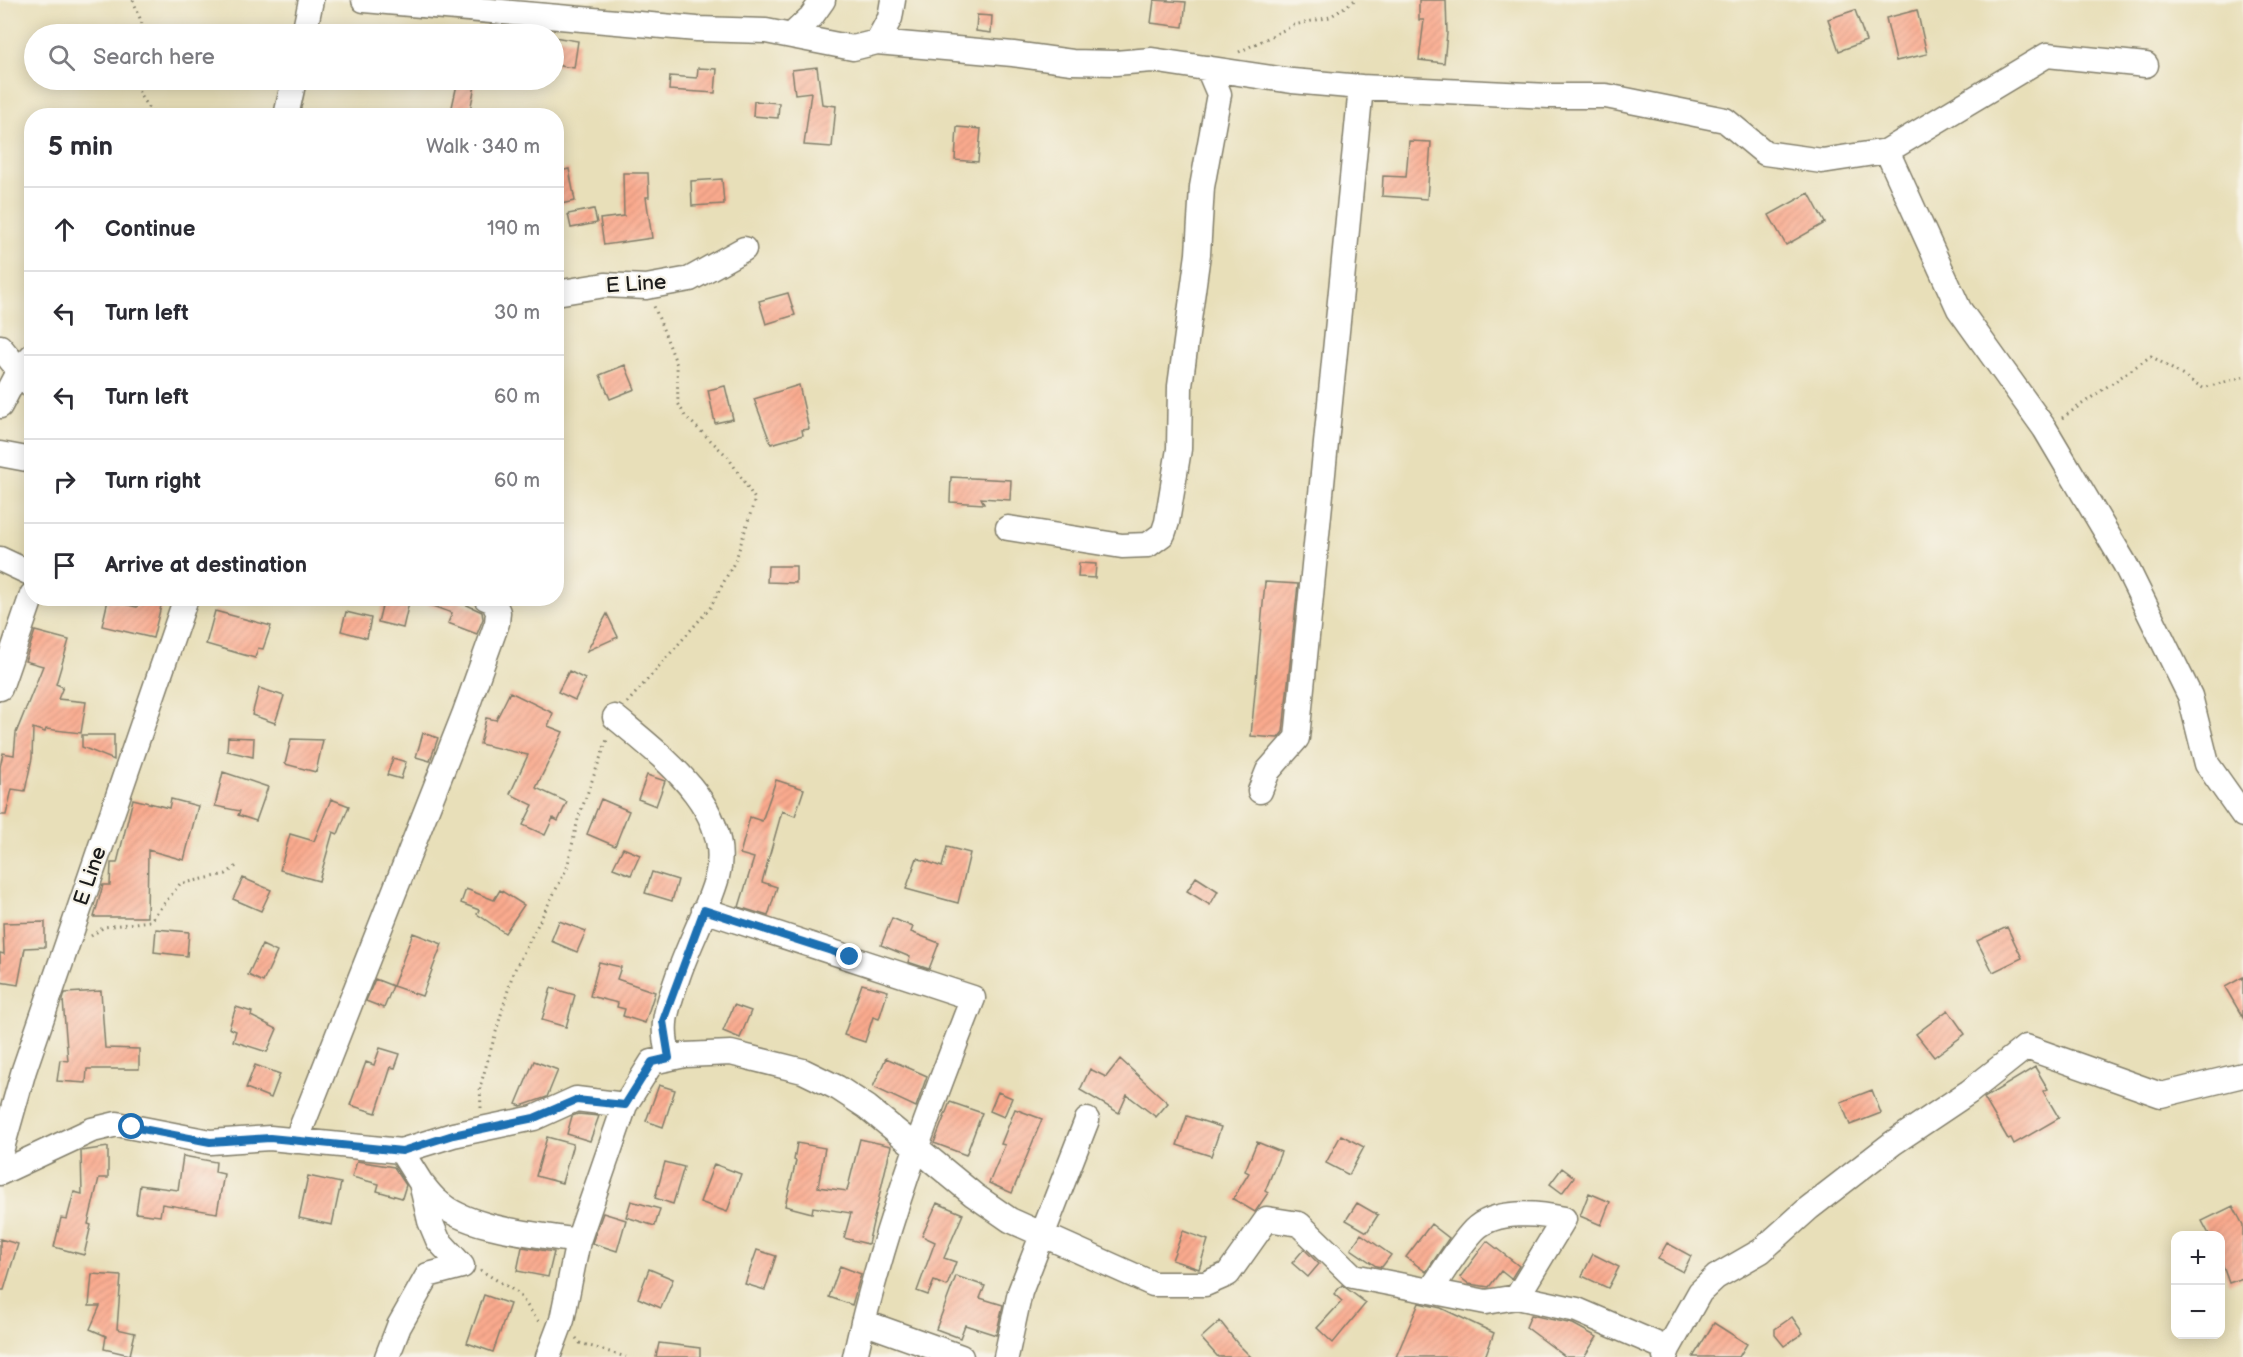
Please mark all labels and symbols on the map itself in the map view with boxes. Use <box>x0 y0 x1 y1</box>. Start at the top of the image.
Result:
street label: E Line <box>605 269 667 299</box>
street label: E Line <box>68 843 112 909</box>
route end <box>836 943 862 969</box>
route start <box>118 1113 144 1139</box>

